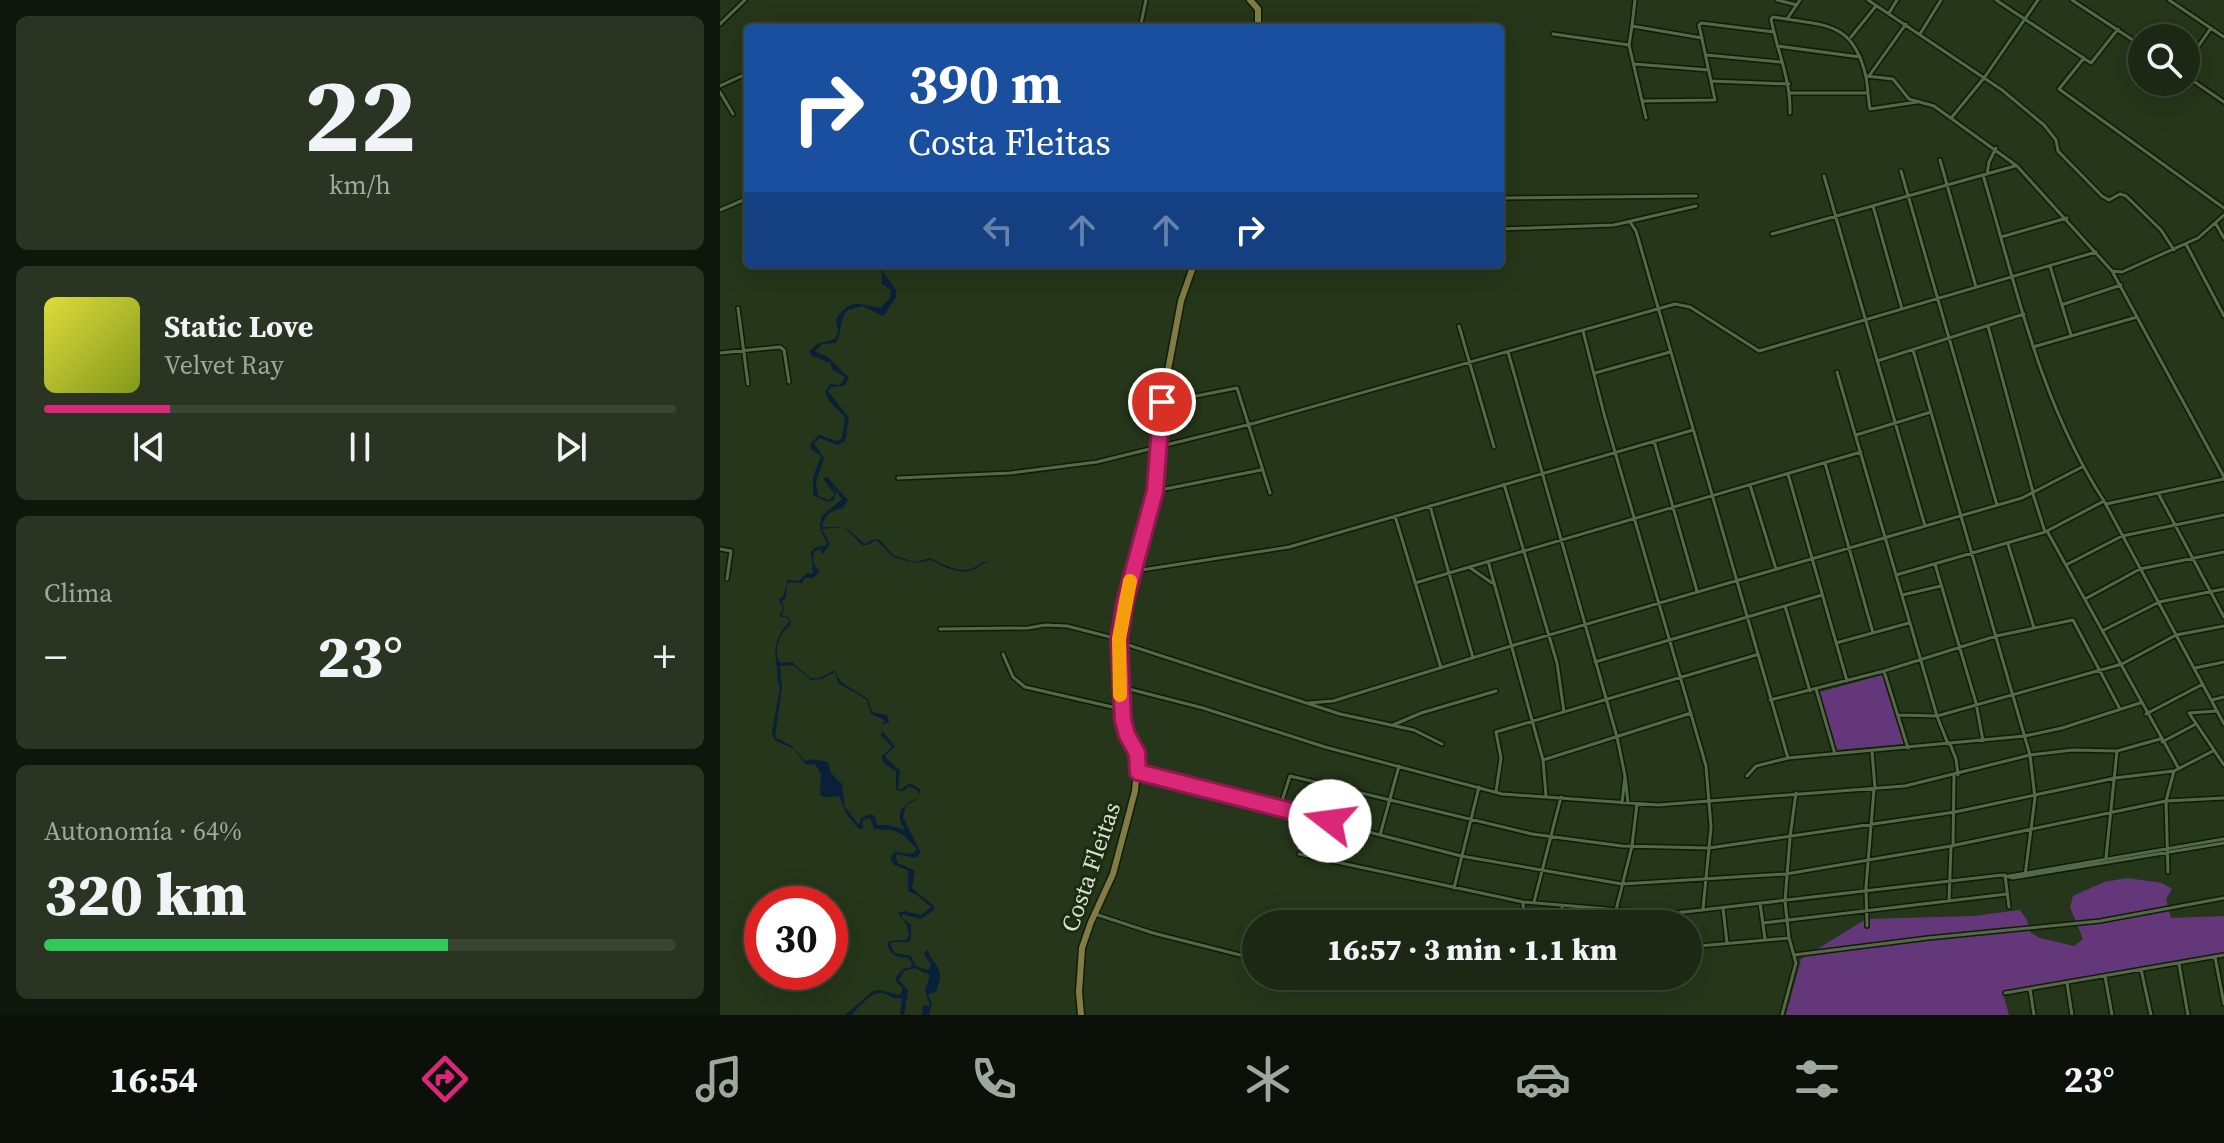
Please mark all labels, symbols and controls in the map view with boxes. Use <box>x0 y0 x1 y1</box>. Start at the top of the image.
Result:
map controls <box>2128 24 2200 96</box>
button: search <box>2128 24 2200 96</box>
text: 22 <box>304 43 416 186</box>
text: 390 m <box>908 45 1062 122</box>
icon: right <box>776 56 880 160</box>
text: Costa Fleitas <box>908 118 1111 167</box>
text: km/h <box>329 167 391 203</box>
icon: left <box>976 208 1020 252</box>
icon: ahead <box>1060 208 1104 252</box>
icon: ahead <box>1144 208 1188 252</box>
icon: right <box>1228 208 1272 252</box>
text: Static Love <box>164 306 313 347</box>
text: Velvet Ray <box>164 347 284 383</box>
pin <box>1128 368 1196 436</box>
icon: arrive <box>1140 380 1184 424</box>
icon: previous <box>127 425 171 469</box>
icon: pause <box>338 425 382 469</box>
icon: next <box>549 425 593 469</box>
text: Clima <box>44 575 113 611</box>
text: 23° <box>317 615 403 697</box>
text: − <box>44 626 67 687</box>
text: + <box>653 626 676 687</box>
position arrow <box>1288 779 1372 863</box>
street label: Costa Fleitas <box>1053 798 1128 936</box>
text: Autonomía · 64% <box>44 813 242 849</box>
text: 320 km <box>44 853 247 935</box>
speed limit sign: 30 <box>744 886 848 990</box>
text: 16:57 · 3 min · 1.1 km <box>1327 929 1617 970</box>
icon: directions <box>417 1051 473 1107</box>
icon: music <box>691 1051 747 1107</box>
icon: phone <box>966 1051 1022 1107</box>
icon: climate <box>1240 1051 1296 1107</box>
icon: car <box>1515 1051 1571 1107</box>
icon: filters <box>1789 1051 1845 1107</box>
text: 16:54 <box>109 1055 198 1104</box>
text: 23° <box>2064 1055 2115 1104</box>

